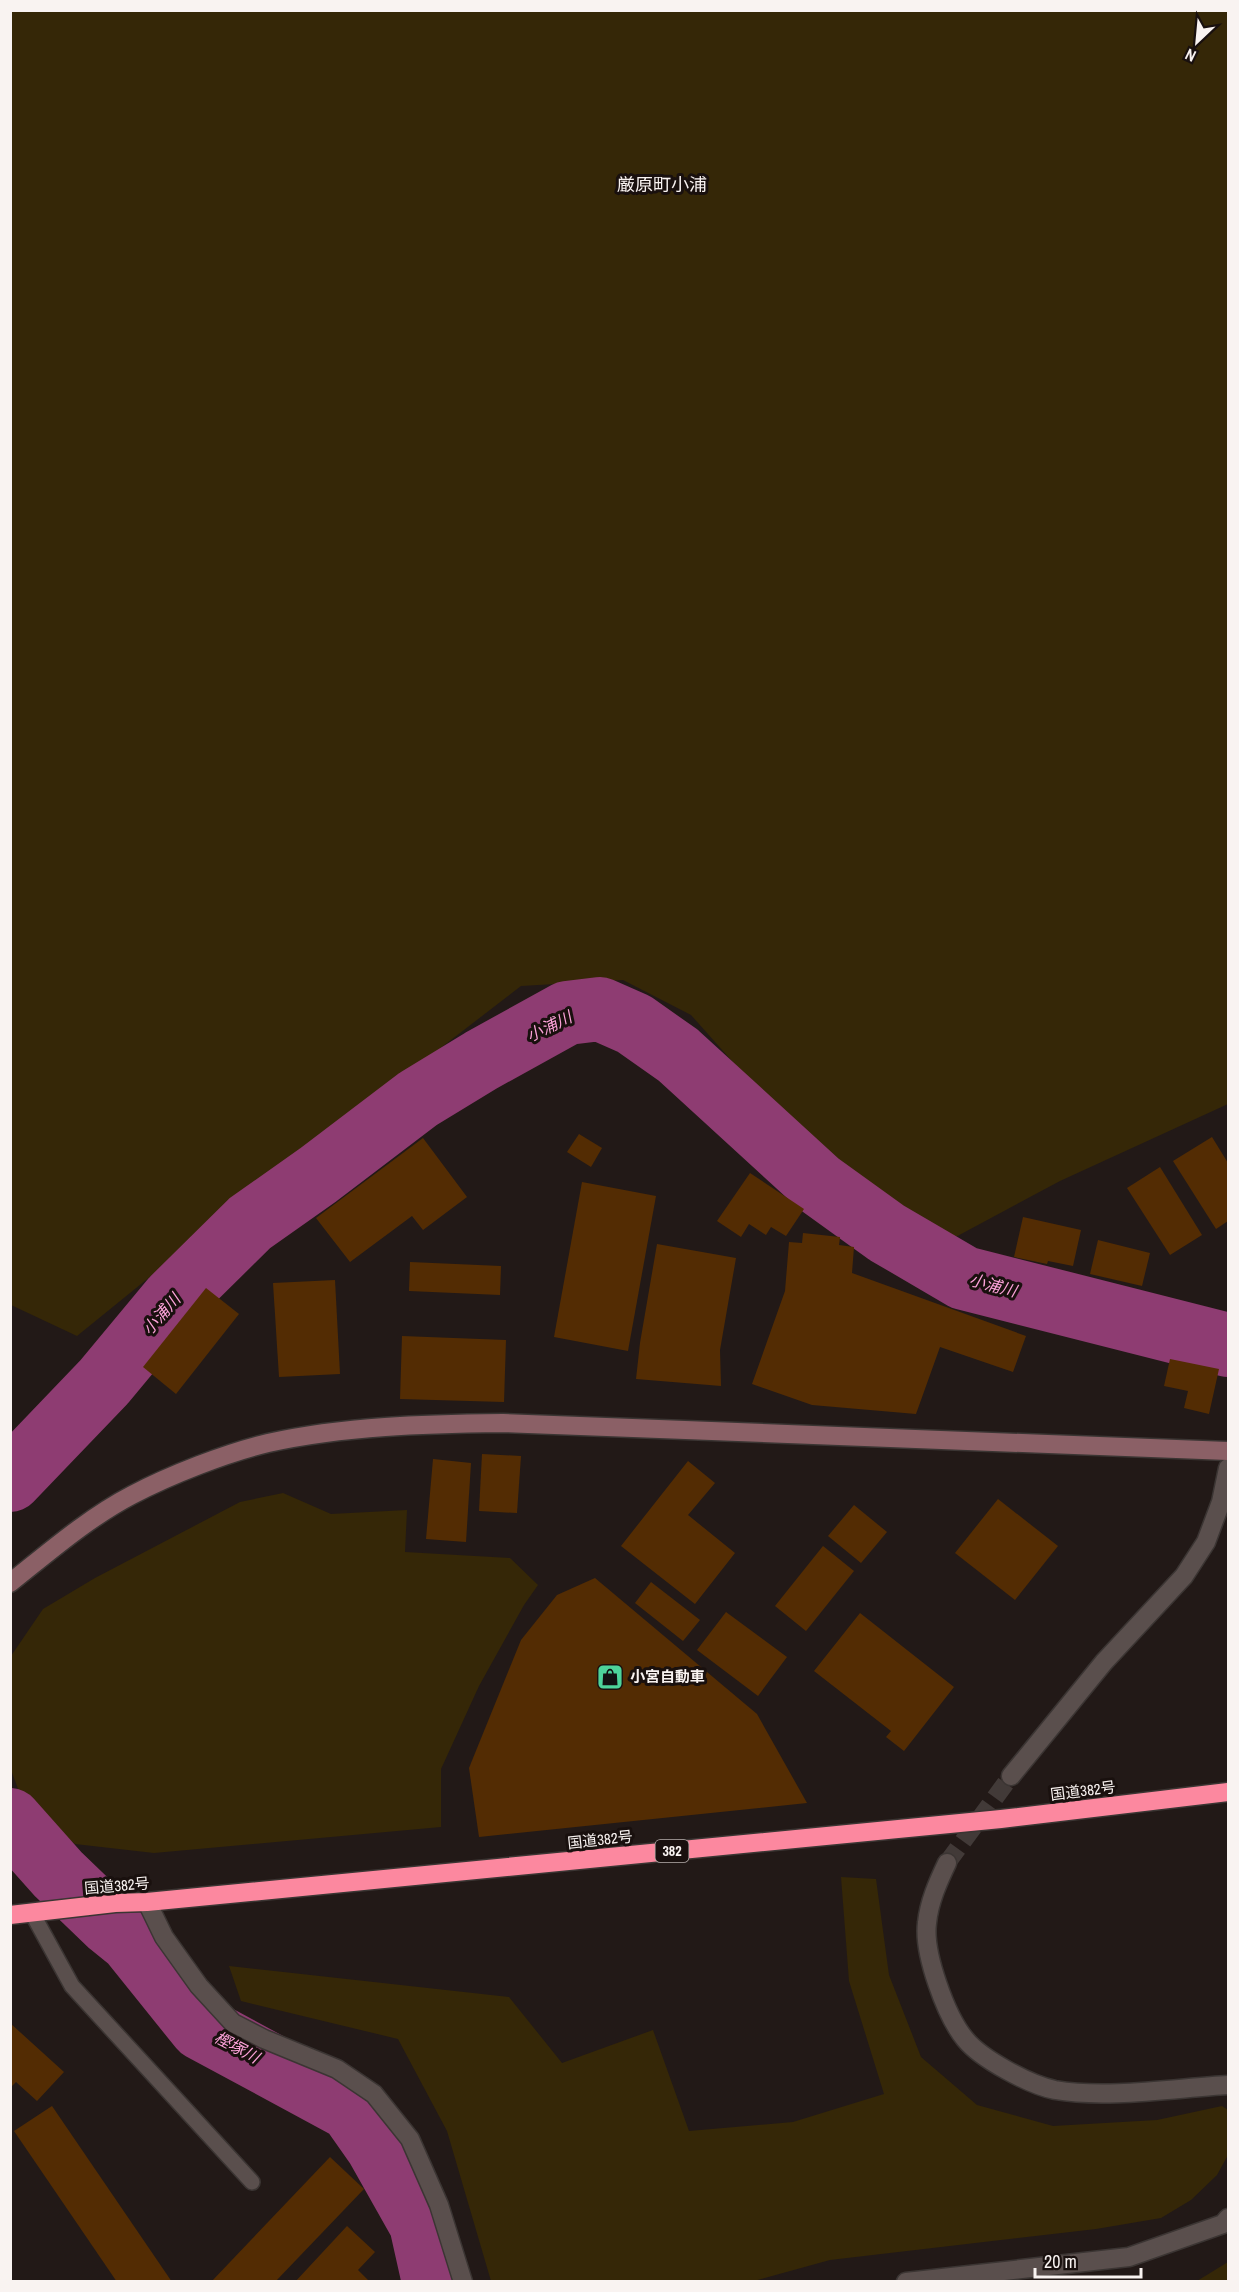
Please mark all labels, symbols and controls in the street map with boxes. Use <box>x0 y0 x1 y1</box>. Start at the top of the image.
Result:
north arrow <box>1167 12 1227 72</box>
text: N <box>1181 44 1200 67</box>
district label: 厳原町小浦 <box>617 172 707 197</box>
water label: 小浦川 <box>523 1005 577 1046</box>
water label: 小浦川 <box>967 1268 1021 1302</box>
water label: 小浦川 <box>137 1287 186 1339</box>
shop icon: 小宮自動車 <box>595 1662 625 1692</box>
place label: 小宮自動車 <box>630 1666 705 1687</box>
street label: 国道382号 <box>1049 1776 1117 1805</box>
street label: 国道382号 <box>566 1826 634 1853</box>
road number: 382 <box>656 1840 688 1862</box>
street label: 国道382号 <box>83 1872 151 1899</box>
water label: 樫塚川 <box>211 2026 265 2069</box>
scale bar <box>1035 2241 1142 2279</box>
text: 20 m <box>1044 2249 1077 2274</box>

